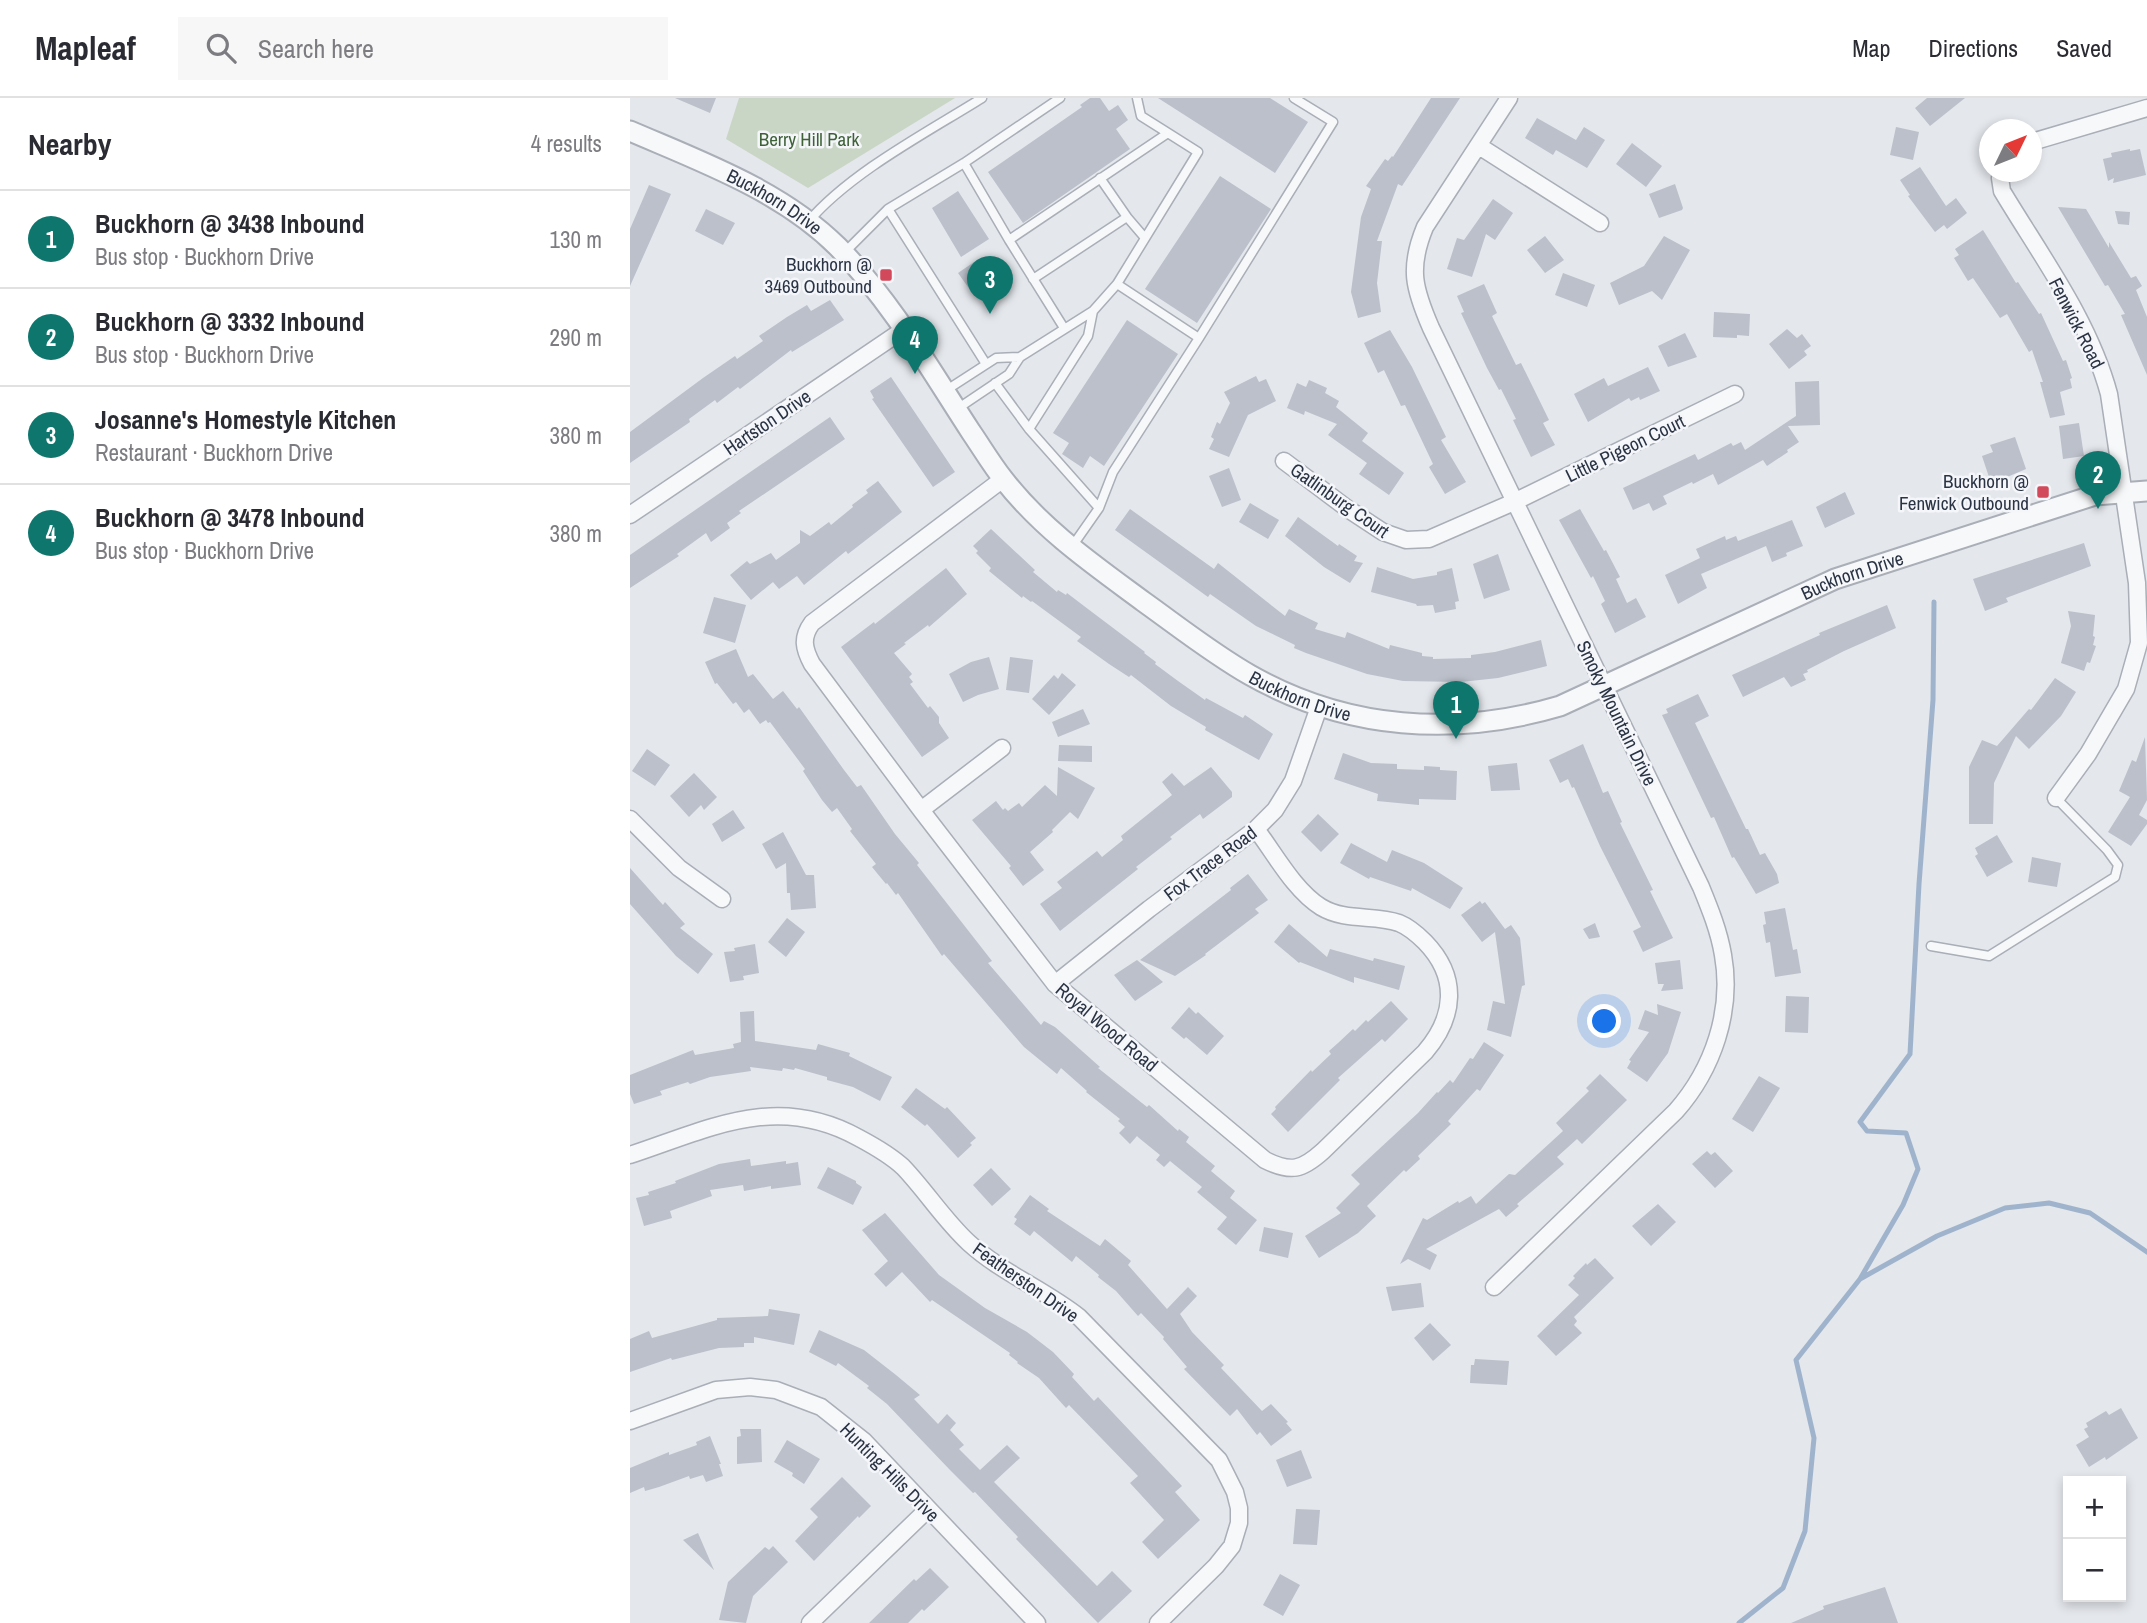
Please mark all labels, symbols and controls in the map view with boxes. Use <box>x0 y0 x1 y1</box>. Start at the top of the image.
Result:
search box <box>178 17 668 80</box>
text: Mapleaf <box>35 26 136 70</box>
icon: search <box>202 29 240 67</box>
text: Search here <box>258 31 374 66</box>
text: Map <box>1852 32 1890 64</box>
text: Directions <box>1928 32 2018 64</box>
text: Saved <box>2056 32 2112 64</box>
north arrow <box>1979 119 2042 182</box>
text: Nearby <box>28 124 111 164</box>
park label: Berry Hill Park <box>759 126 859 152</box>
text: 4 results <box>531 128 602 159</box>
street label: Buckhorn Drive <box>723 162 828 240</box>
text: Buckhorn @ 3438 Inbound <box>95 206 365 241</box>
text: 1 <box>46 224 56 255</box>
text: 130 m <box>550 224 602 255</box>
text: Bus stop · Buckhorn Drive <box>95 241 314 272</box>
place label: Buckhorn @ 3469 Outbound <box>765 251 872 299</box>
pin: 3 <box>967 256 1013 314</box>
marker: Buckhorn @ 3469 Outbound <box>878 267 894 283</box>
street label: Fenwick Road <box>2043 273 2111 373</box>
text: Buckhorn @ 3332 Inbound <box>95 304 365 339</box>
pin: 4 <box>892 316 938 374</box>
text: 2 <box>46 322 56 353</box>
text: 290 m <box>550 322 602 353</box>
text: Bus stop · Buckhorn Drive <box>95 339 314 370</box>
street label: Hartston Drive <box>718 383 816 461</box>
text: Josanne's Homestyle Kitchen <box>95 402 396 437</box>
street label: Little Pigeon Court <box>1561 408 1690 488</box>
text: 3 <box>46 420 56 451</box>
text: 380 m <box>550 420 602 451</box>
text: Restaurant · Buckhorn Drive <box>95 437 333 468</box>
pin: 2 <box>2075 451 2121 509</box>
street label: Gatlinburg Court <box>1285 456 1395 544</box>
place label: Buckhorn @ Fenwick Outbound <box>1899 468 2029 516</box>
marker: Buckhorn @ Fenwick Outbound <box>2035 484 2051 500</box>
text: Buckhorn @ 3478 Inbound <box>95 500 365 535</box>
text: 4 <box>46 518 56 549</box>
text: 380 m <box>550 518 602 549</box>
text: Bus stop · Buckhorn Drive <box>95 535 314 566</box>
street label: Buckhorn Drive <box>1797 545 1907 606</box>
street label: Smoky Mountain Drive <box>1571 636 1663 790</box>
street label: Buckhorn Drive <box>1245 664 1354 727</box>
pin: 1 <box>1433 681 1479 739</box>
street label: Fox Trace Road <box>1158 819 1262 907</box>
street label: Royal Wood Road <box>1050 976 1164 1078</box>
your location <box>1587 1004 1621 1038</box>
street label: Featherston Drive <box>968 1236 1084 1328</box>
street label: Hunting Hills Drive <box>835 1417 945 1527</box>
map controls <box>2063 1476 2126 1602</box>
button: + <box>2063 1476 2126 1539</box>
button: − <box>2063 1539 2126 1602</box>

